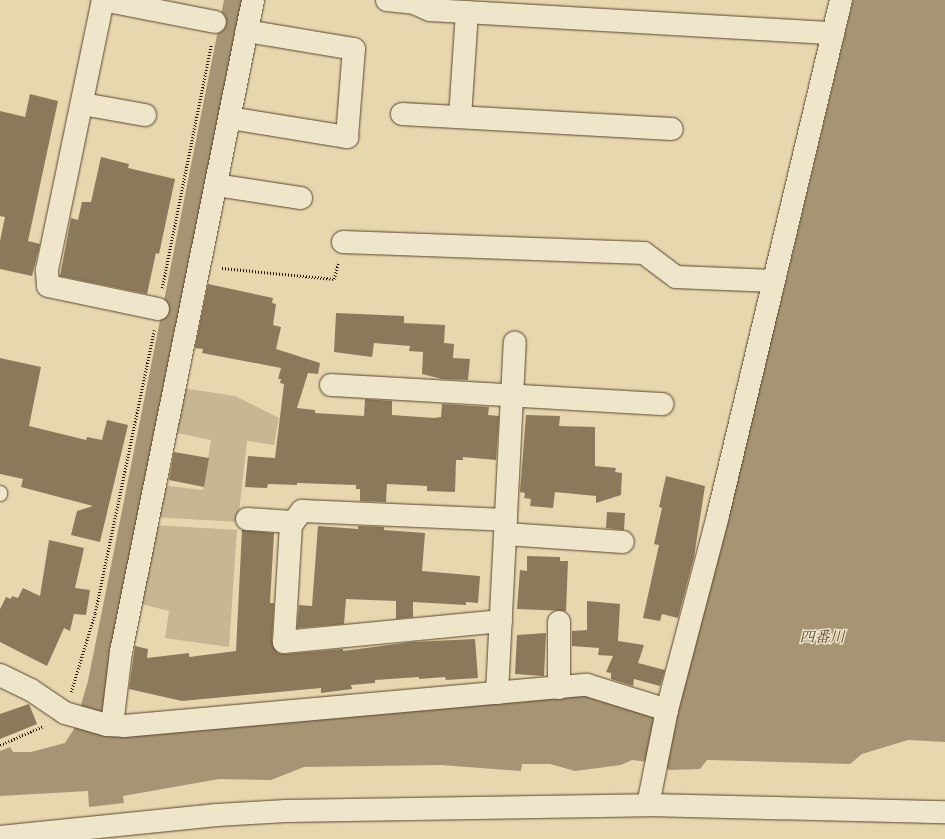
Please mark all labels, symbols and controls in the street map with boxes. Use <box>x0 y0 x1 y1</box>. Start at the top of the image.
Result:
water label: 四番川 <box>800 629 844 647</box>

